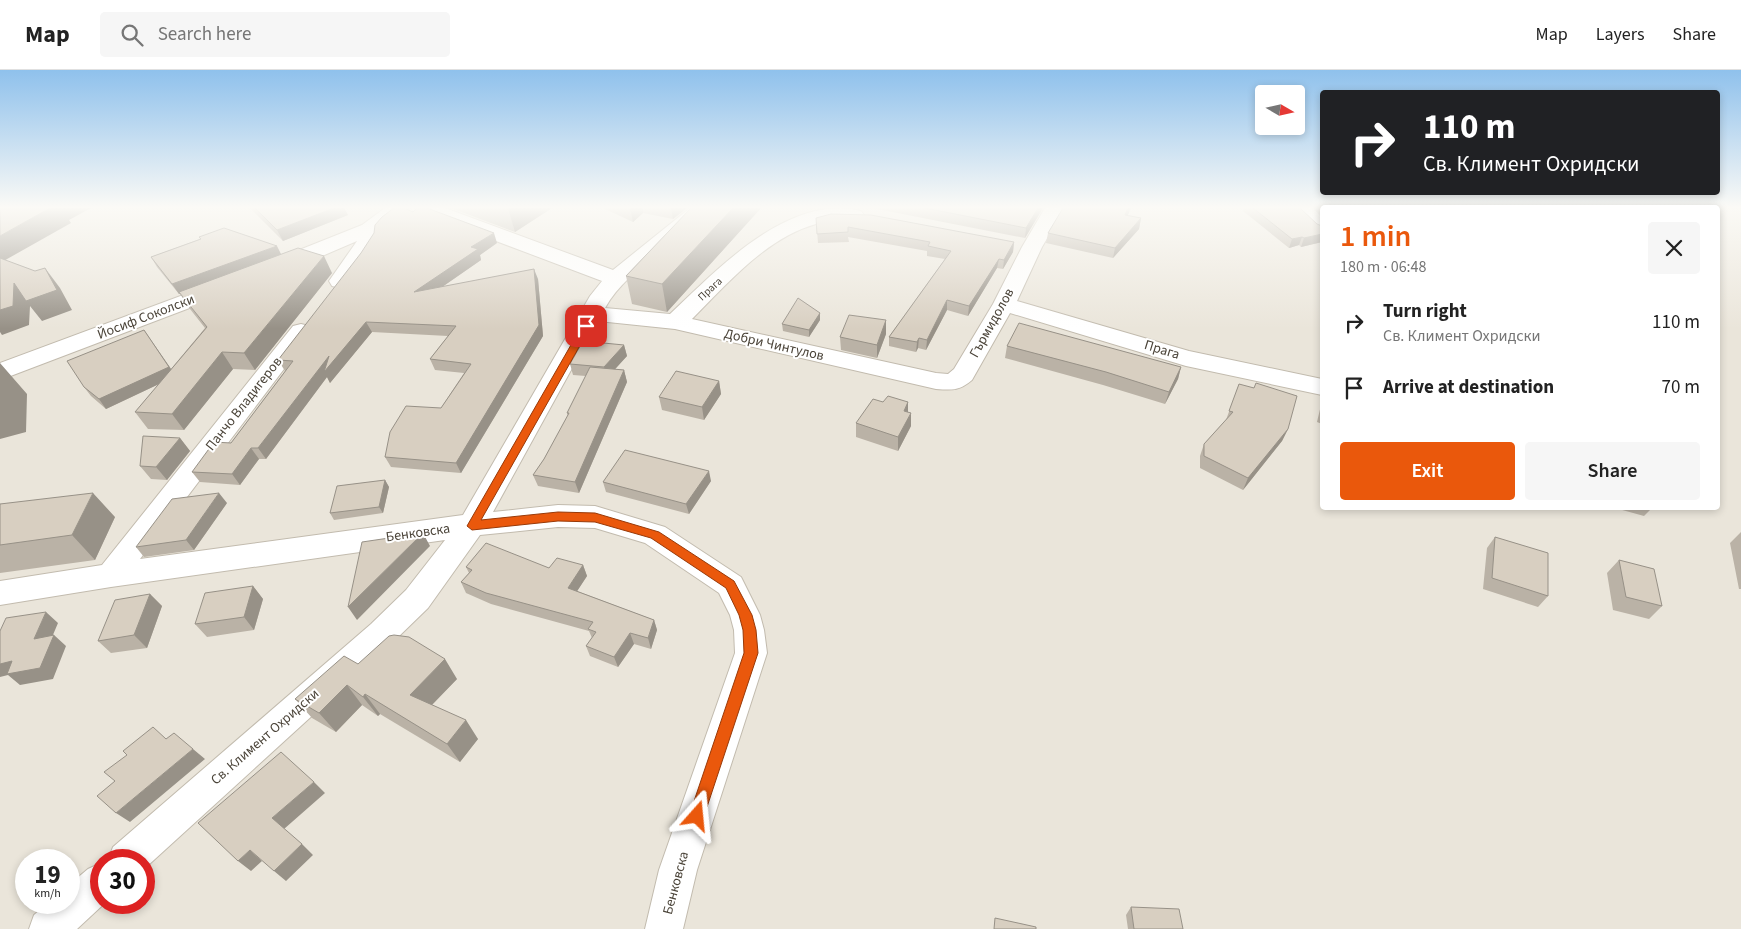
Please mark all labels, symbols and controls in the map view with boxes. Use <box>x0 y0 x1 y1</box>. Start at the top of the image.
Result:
search box <box>100 12 450 57</box>
text: Map <box>25 17 70 52</box>
icon: search <box>118 21 146 49</box>
text: Search here <box>158 21 251 48</box>
text: Map <box>1536 22 1568 47</box>
text: Layers <box>1596 22 1645 47</box>
text: Share <box>1673 22 1716 47</box>
north arrow <box>1255 85 1305 135</box>
map controls <box>1255 85 1305 135</box>
text: 110 m <box>1423 102 1515 152</box>
icon: right <box>1340 110 1405 175</box>
text: Св. Климент Охридски <box>1423 148 1639 180</box>
text: 1 min <box>1340 215 1411 258</box>
button: close <box>1648 222 1700 274</box>
text: 180 m · 06:48 <box>1340 256 1427 278</box>
street label: Прага <box>695 274 725 304</box>
street label: Гърмидолов <box>965 285 1019 361</box>
street label: Йосиф Соколски <box>94 289 198 345</box>
text: Turn right <box>1383 298 1467 325</box>
pin <box>565 305 607 347</box>
icon: right <box>1340 309 1368 337</box>
text: 110 m <box>1652 309 1700 336</box>
icon: arrive <box>572 312 600 340</box>
street label: Добри Чинтулов <box>722 324 826 366</box>
text: Св. Климент Охридски <box>1383 325 1540 347</box>
street label: Прага <box>1142 335 1182 365</box>
street label: Панчо Владигеров <box>201 353 287 455</box>
icon: arrive <box>1340 374 1368 402</box>
text: Arrive at destination <box>1383 374 1554 401</box>
text: 70 m <box>1662 374 1700 401</box>
button: Exit <box>1340 442 1515 500</box>
button: Share <box>1525 442 1700 500</box>
street label: Бенковска <box>385 519 451 547</box>
street label: Св. Климент Охридски <box>206 684 324 790</box>
position arrow <box>670 789 722 841</box>
speed limit sign: 30 <box>90 849 155 914</box>
street label: Бенковска <box>658 849 694 917</box>
text: 19 <box>34 857 61 893</box>
text: km/h <box>34 885 61 902</box>

